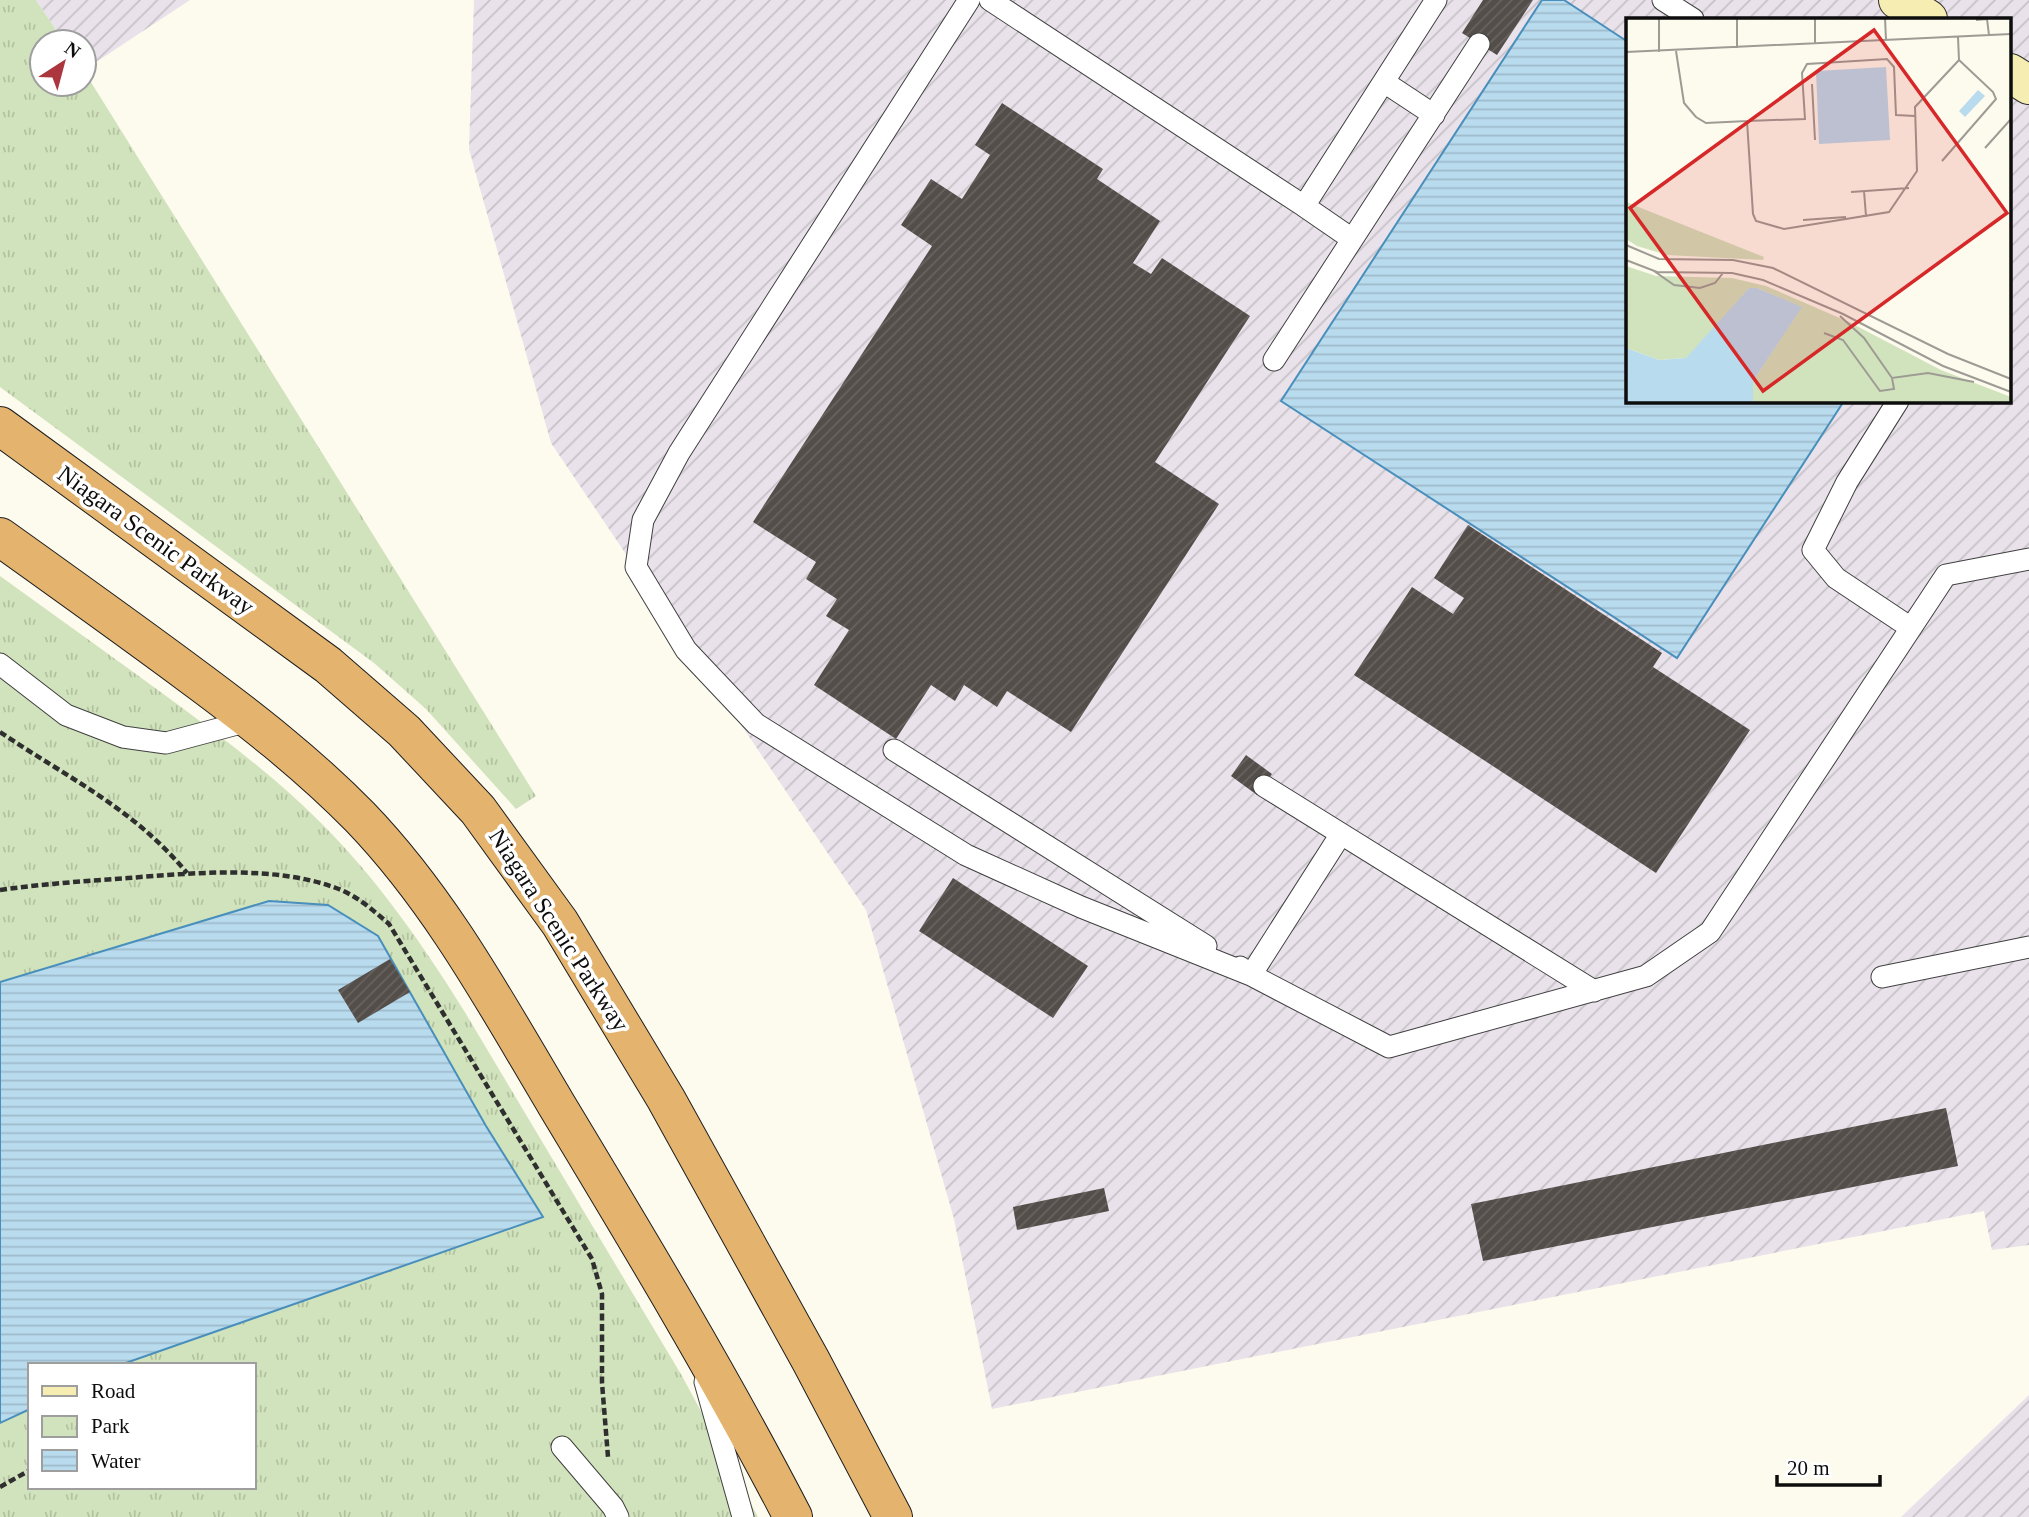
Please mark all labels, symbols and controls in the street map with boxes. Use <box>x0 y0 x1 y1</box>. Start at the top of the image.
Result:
inset map <box>1626 18 2011 402</box>
north arrow <box>28 28 98 98</box>
text: N <box>61 37 85 62</box>
street label: Niagara Scenic Parkway <box>53 460 259 620</box>
street label: Niagara Scenic Parkway <box>484 824 634 1036</box>
legend <box>28 1363 256 1489</box>
text: Road <box>91 1379 136 1403</box>
text: Park <box>91 1414 130 1438</box>
scale bar <box>1777 1444 1880 1488</box>
text: Water <box>91 1449 141 1473</box>
text: 20 m <box>1787 1456 1830 1480</box>

